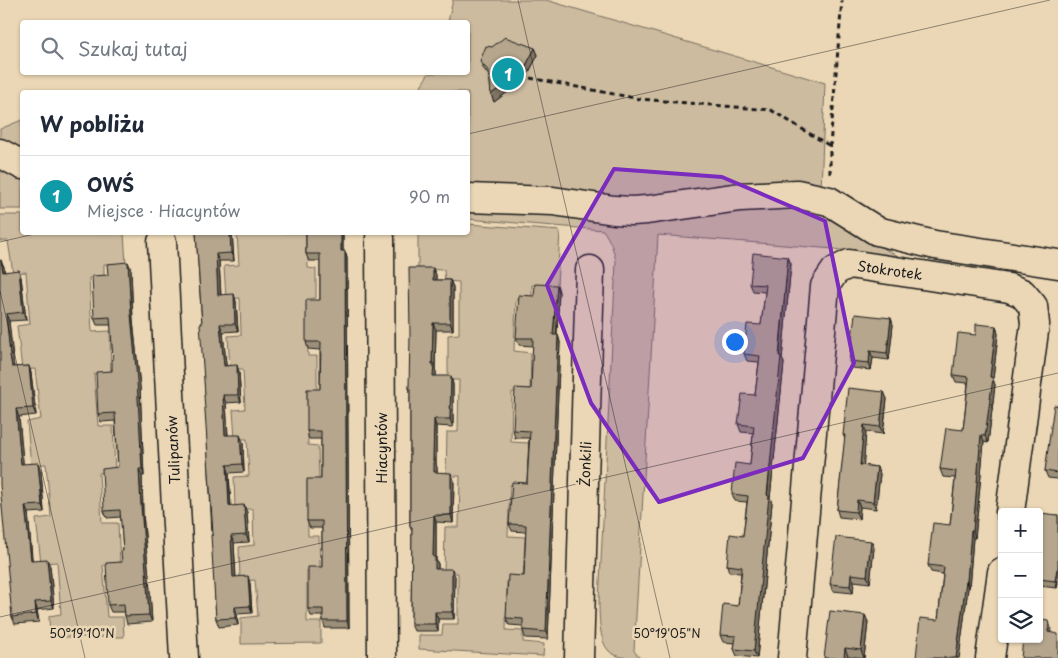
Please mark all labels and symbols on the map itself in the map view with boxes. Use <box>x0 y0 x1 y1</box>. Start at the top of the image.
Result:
pin: 1 <box>492 55 524 93</box>
street label: Stokrotek <box>856 255 924 285</box>
your location <box>722 329 748 355</box>
street label: Hiacyntów <box>371 412 392 484</box>
street label: Tulipanów <box>161 415 185 485</box>
street label: Żonkili <box>574 441 596 487</box>
text: 50°19'10"N <box>49 624 115 642</box>
text: 50°19'05"N <box>633 624 701 642</box>

